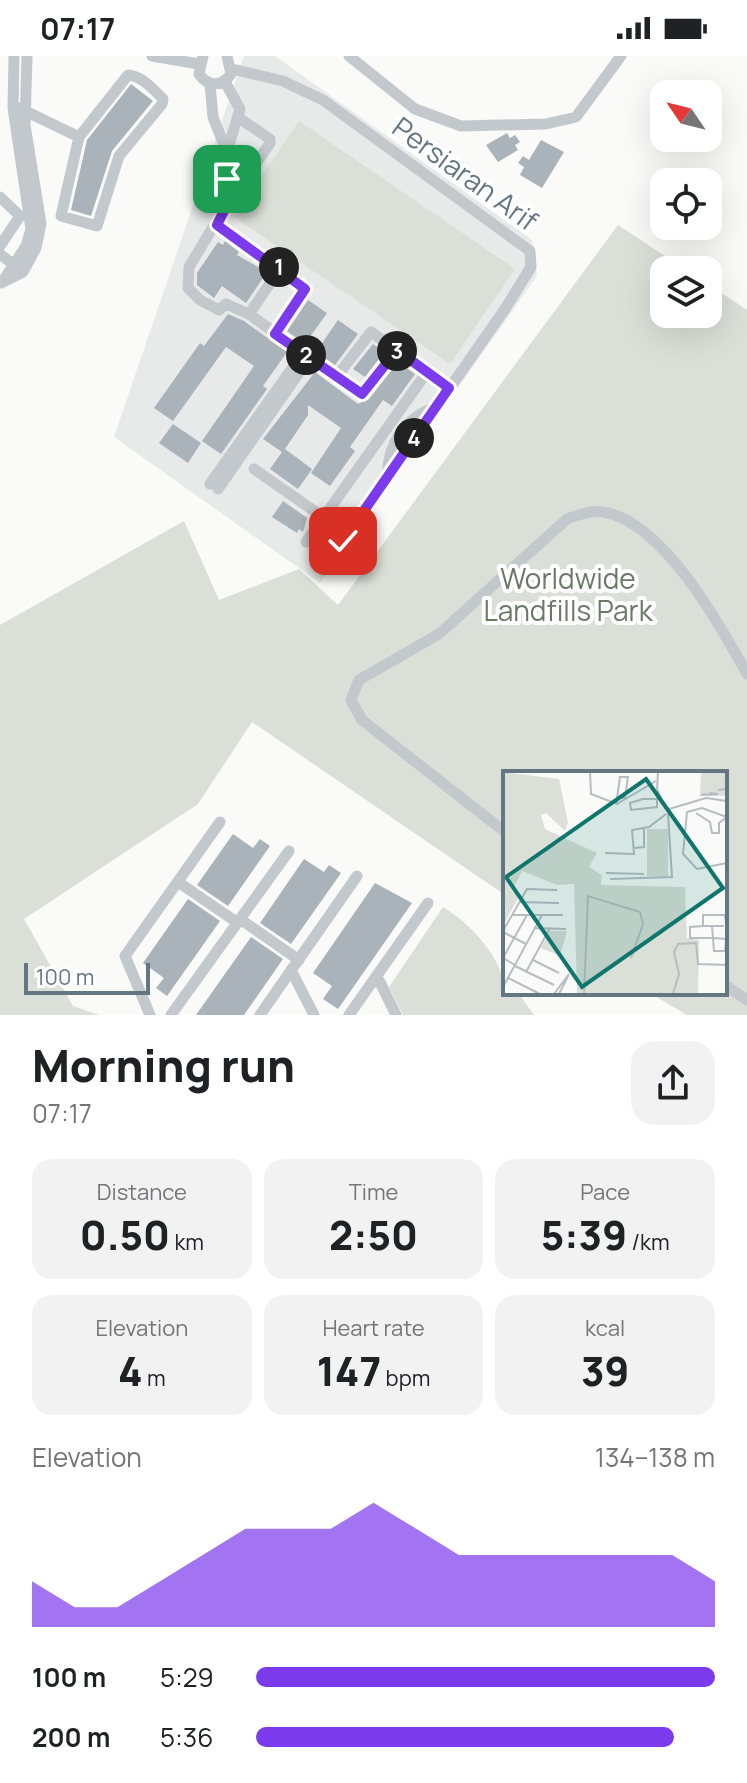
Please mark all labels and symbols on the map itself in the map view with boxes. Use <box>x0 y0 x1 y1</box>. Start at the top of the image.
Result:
north arrow <box>650 80 722 152</box>
street label: Persiaran Arif <box>385 108 546 239</box>
pin <box>193 145 261 213</box>
pin: 1 <box>259 247 299 287</box>
pin: 3 <box>377 331 417 371</box>
pin: 2 <box>286 335 326 375</box>
pin: 4 <box>394 418 434 458</box>
pin <box>309 507 377 575</box>
park label: Worldwide Landfills Park <box>483 559 654 629</box>
inset map <box>503 771 727 995</box>
scale bar <box>24 959 150 995</box>

